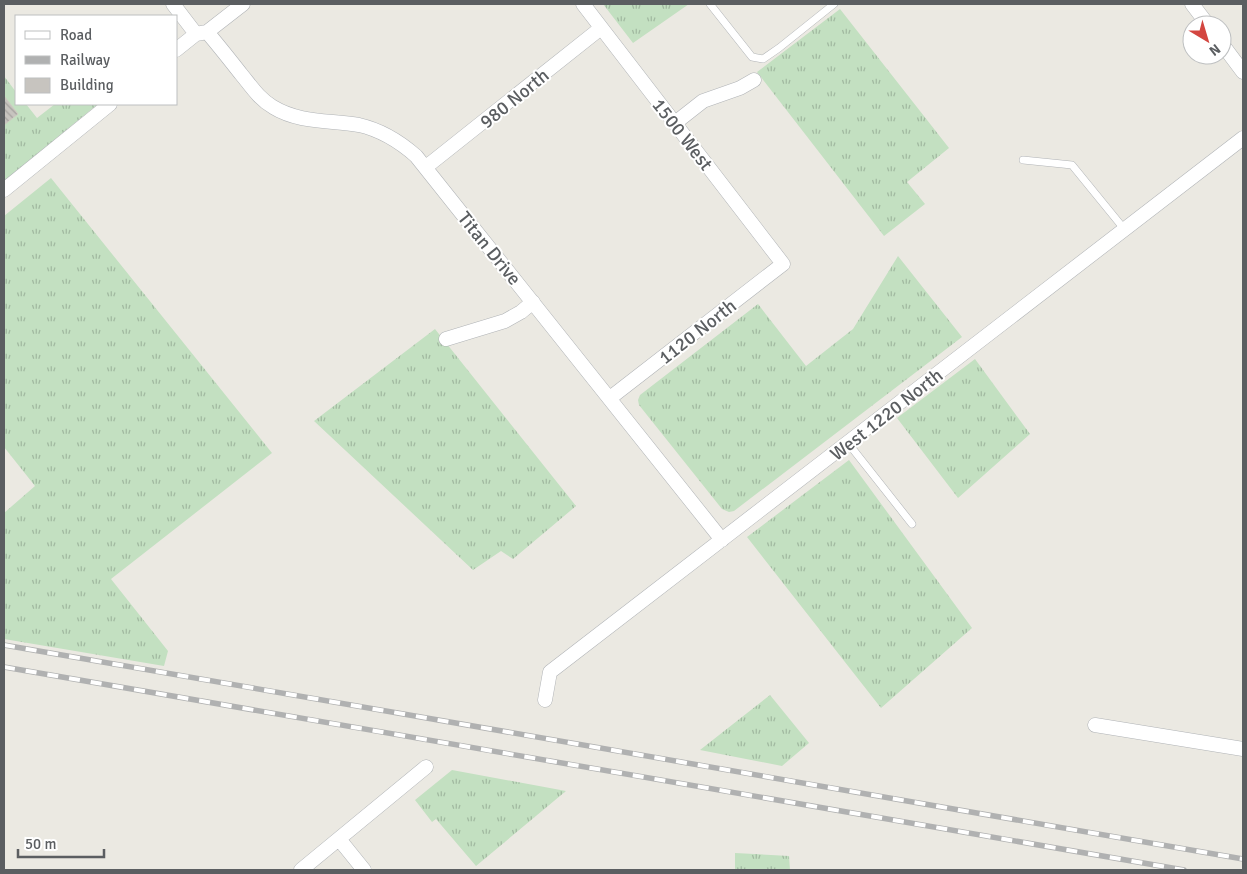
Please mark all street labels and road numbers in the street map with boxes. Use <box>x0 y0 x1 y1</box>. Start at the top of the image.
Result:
street label: 980 North <box>475 64 554 134</box>
street label: 1500 West <box>647 94 718 176</box>
street label: Titan Drive <box>452 207 526 290</box>
street label: 1120 North <box>654 294 741 370</box>
street label: West 1220 North <box>825 363 948 466</box>

